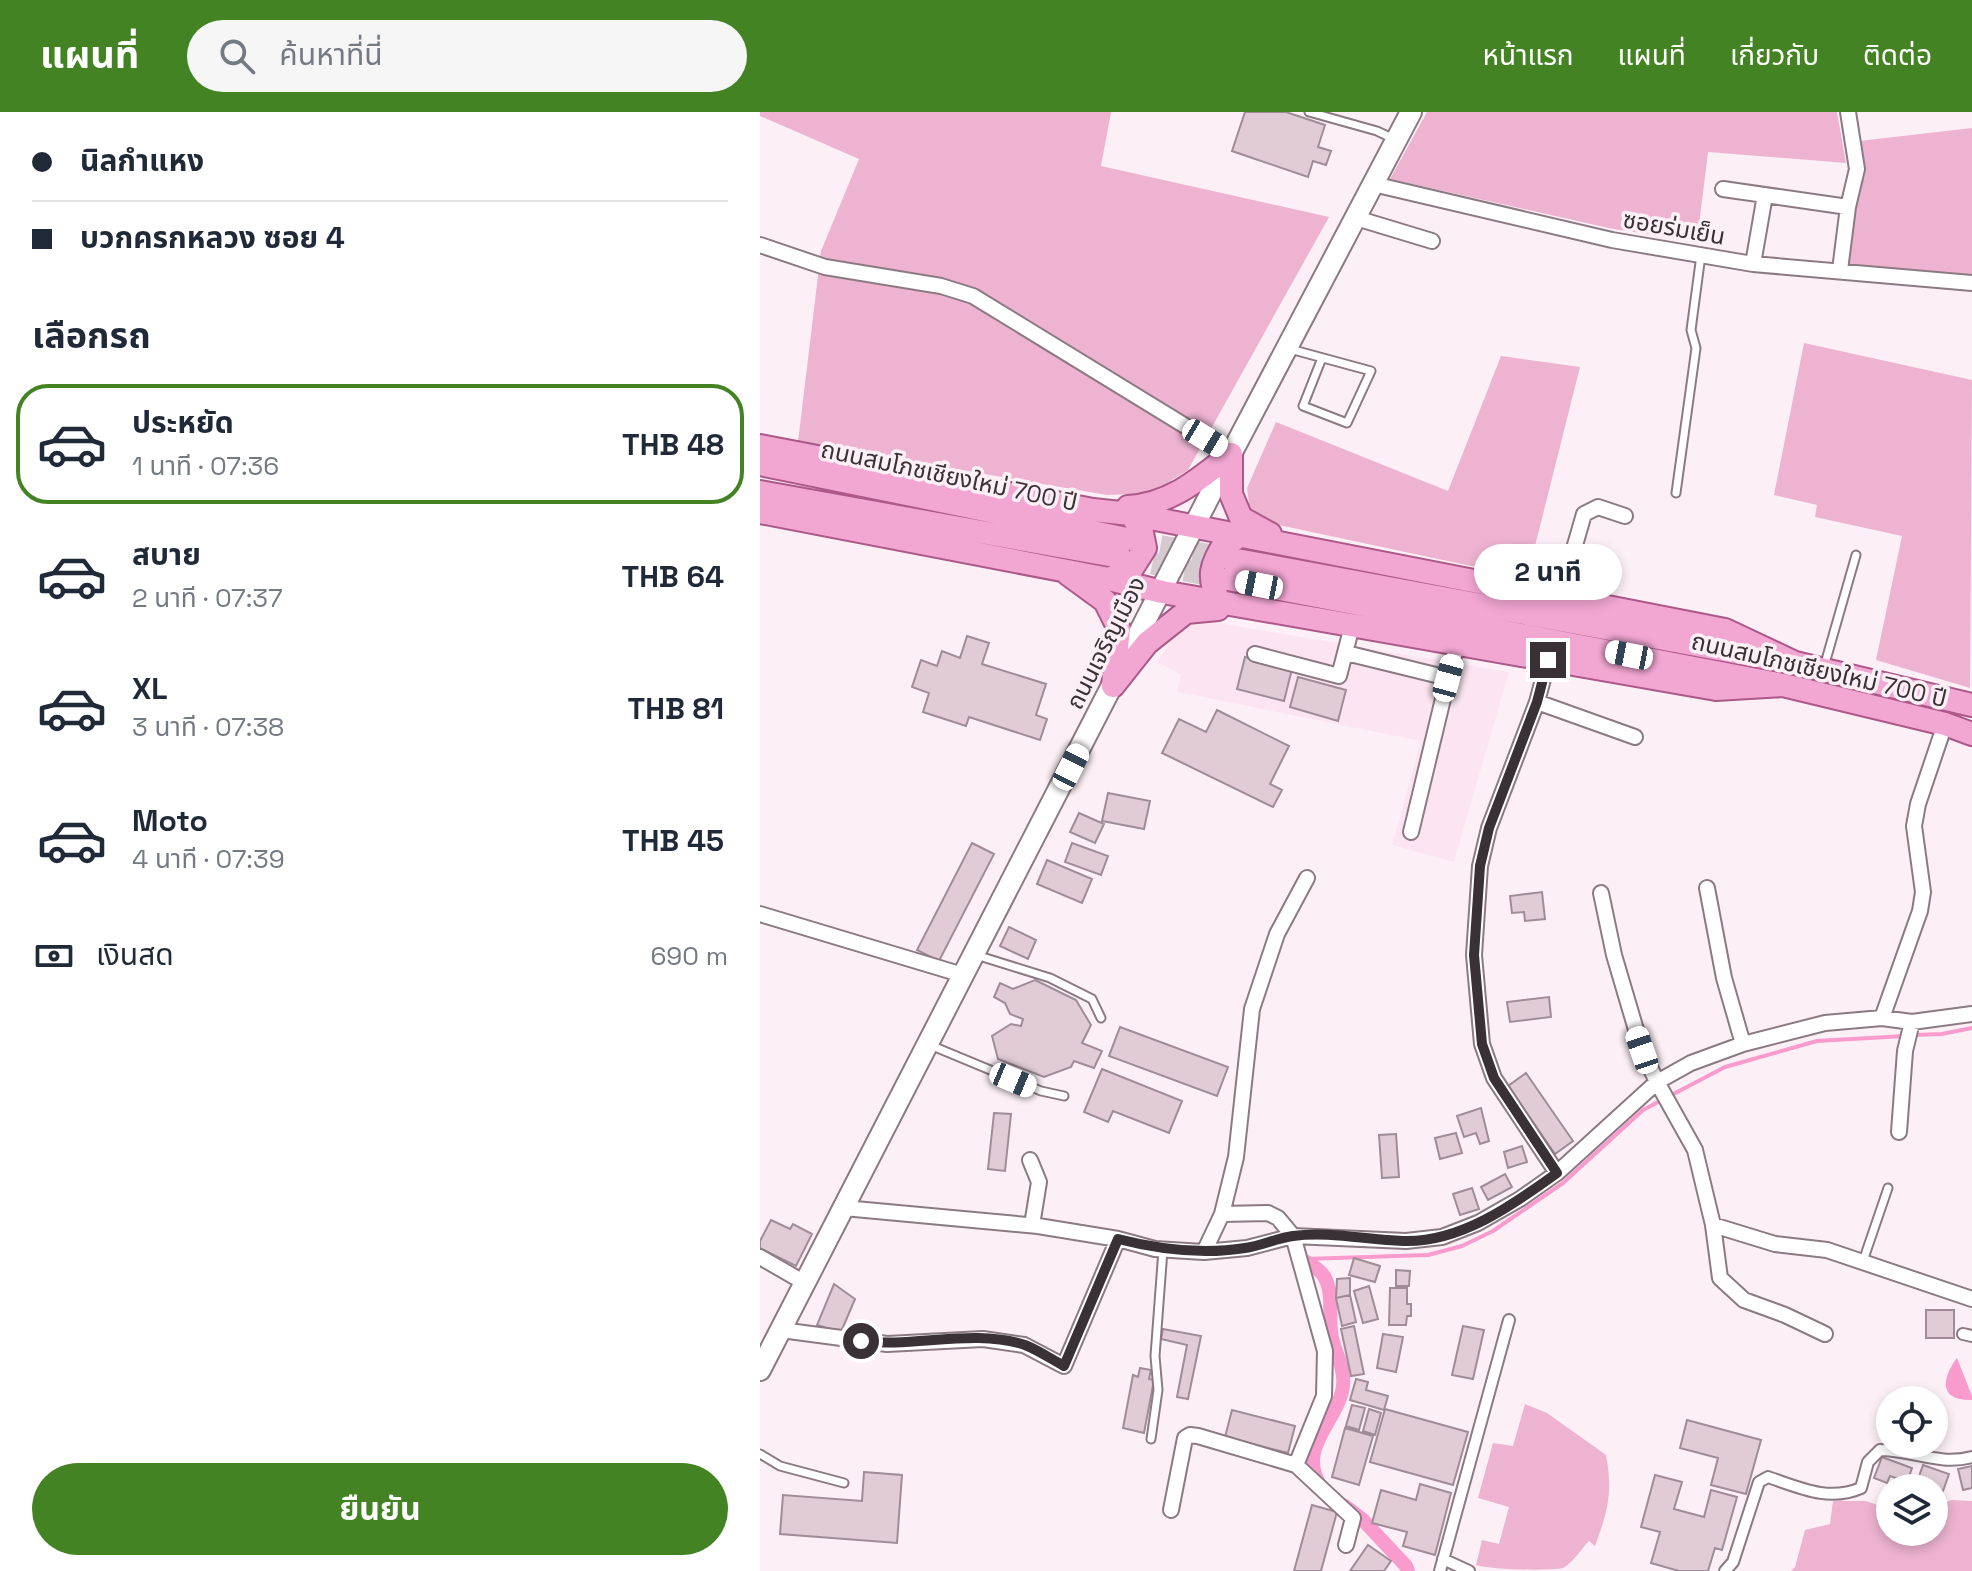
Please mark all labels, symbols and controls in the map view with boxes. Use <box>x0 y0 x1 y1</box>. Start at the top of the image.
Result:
search box <box>187 20 747 92</box>
text: แผนที่ <box>40 31 139 79</box>
icon: search <box>215 34 259 78</box>
text: ค้นหาที่นี่ <box>279 35 383 74</box>
text: หน้าแรก <box>1483 37 1574 73</box>
text: แผนที่ <box>1618 37 1686 73</box>
text: เกี่ยวกับ <box>1730 37 1819 73</box>
text: ติดต่อ <box>1863 37 1932 73</box>
text: นิลกําแหง <box>80 141 204 180</box>
street label: ซอยร่มเย็น <box>1621 203 1728 252</box>
text: บวกครกหลวง ซอย 4 <box>80 218 345 257</box>
text: เลือกรถ <box>32 313 151 359</box>
text: ประหยัด <box>132 403 234 442</box>
icon: car <box>36 408 108 480</box>
car <box>1178 415 1232 461</box>
text: THB 48 <box>622 425 724 464</box>
street label: ถนนสมโภชเชียงใหม่ 700 ปี <box>818 433 1080 518</box>
text: 1 นาที · 07:36 <box>132 449 279 483</box>
text: สบาย <box>132 535 201 574</box>
icon: car <box>36 540 108 612</box>
callout: 2 นาที <box>1474 544 1622 600</box>
text: 2 นาที <box>1515 555 1581 589</box>
text: THB 64 <box>622 557 724 596</box>
car <box>1233 569 1285 601</box>
street label: ถนนเจริญเมือง <box>1059 571 1152 714</box>
text: 2 นาที · 07:37 <box>132 581 283 615</box>
street label: ถนนสมโภชเชียงใหม่ 700 ปี <box>1688 625 1950 714</box>
car <box>1603 639 1655 671</box>
route end <box>1530 642 1566 678</box>
car <box>1430 652 1466 704</box>
text: XL <box>132 669 168 708</box>
icon: car <box>36 672 108 744</box>
text: THB 81 <box>628 689 724 728</box>
text: 3 นาที · 07:38 <box>132 710 284 744</box>
car <box>1049 740 1093 794</box>
text: Moto <box>132 801 208 840</box>
icon: car <box>36 804 108 876</box>
text: THB 45 <box>622 821 724 860</box>
text: 4 นาที · 07:39 <box>132 842 285 876</box>
icon: cash <box>32 934 76 978</box>
text: เงินสด <box>96 935 174 974</box>
text: 690 m <box>650 939 728 973</box>
car <box>1623 1023 1661 1077</box>
car <box>986 1060 1040 1100</box>
route start <box>843 1323 879 1359</box>
map controls <box>1876 1386 1948 1546</box>
button: locate <box>1876 1386 1948 1458</box>
button: ยืนยัน <box>32 1463 728 1555</box>
button: layers <box>1876 1474 1948 1546</box>

